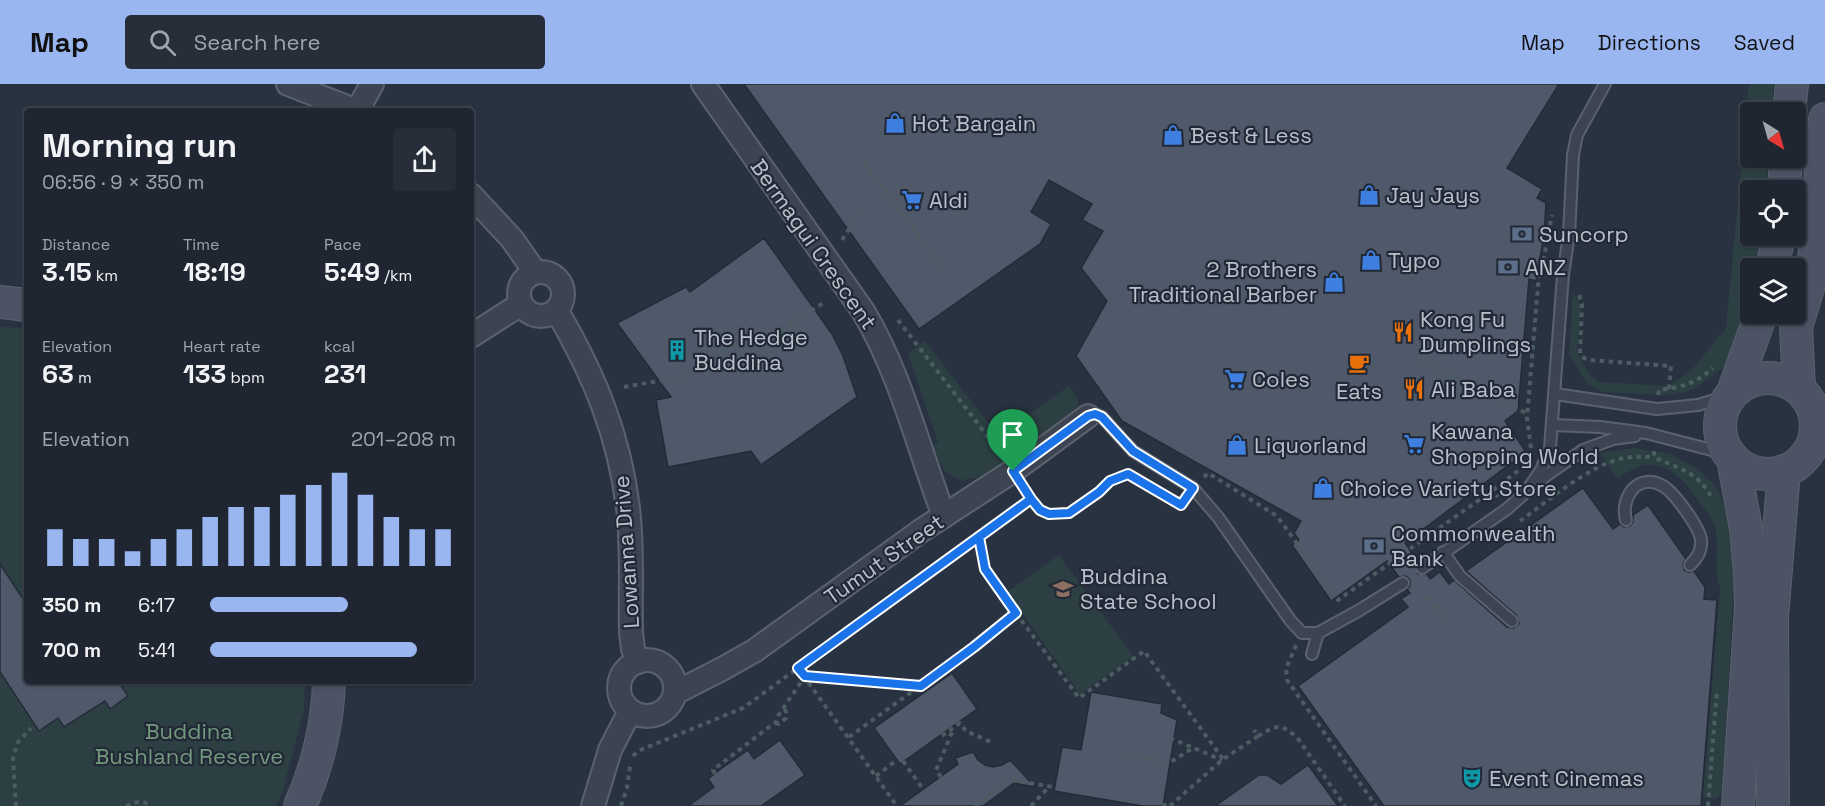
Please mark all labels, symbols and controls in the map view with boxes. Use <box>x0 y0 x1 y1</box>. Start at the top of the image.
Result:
search box <box>125 15 545 69</box>
text: Map <box>30 24 89 60</box>
icon: search <box>146 26 179 59</box>
text: Search here <box>194 28 321 56</box>
text: Map <box>1521 29 1565 56</box>
text: Directions <box>1598 29 1701 56</box>
text: Saved <box>1734 29 1795 56</box>
north arrow <box>1740 102 1806 168</box>
map controls <box>1740 102 1806 324</box>
place label: Hot Bargain <box>912 109 1036 137</box>
shop icon: Hot Bargain <box>883 111 907 135</box>
place label: Best & Less <box>1190 121 1312 149</box>
shop icon: Best & Less <box>1161 123 1185 147</box>
text: Morning run <box>42 125 237 167</box>
button: share <box>393 128 456 191</box>
street label: Bermagui Crescent <box>745 153 883 335</box>
text: 06:56 · 9 × 350 m <box>42 169 205 195</box>
button: locate <box>1740 180 1806 246</box>
place label: Jay Jays <box>1386 181 1480 209</box>
shop icon: Jay Jays <box>1357 183 1381 207</box>
place label: Aldi <box>929 186 968 214</box>
supermarket icon: Aldi <box>900 188 924 212</box>
place label: Suncorp <box>1539 220 1629 248</box>
bank icon: Suncorp <box>1510 222 1534 246</box>
text: Distance <box>42 234 110 255</box>
text: Time <box>183 234 219 255</box>
text: Pace <box>324 234 361 255</box>
place label: Typo <box>1388 246 1440 274</box>
shop icon: Typo <box>1359 248 1383 272</box>
place label: ANZ <box>1525 253 1566 281</box>
text: 3.15 <box>42 255 92 289</box>
text: 18:19 <box>183 255 246 289</box>
text: 5:49 <box>324 255 380 289</box>
place label: 2 Brothers Traditional Barber <box>1129 255 1317 308</box>
bank icon: ANZ <box>1496 255 1520 279</box>
button: layers <box>1740 258 1806 324</box>
text: km <box>92 265 118 286</box>
text: /km <box>380 265 412 286</box>
shop icon: 2 Brothers Traditional Barber <box>1322 270 1346 294</box>
place label: Kong Fu Dumplings <box>1420 305 1531 358</box>
restaurant icon: Kong Fu Dumplings <box>1391 320 1415 344</box>
place label: The Hedge Buddina <box>694 323 808 376</box>
text: Elevation <box>42 336 112 357</box>
text: Heart rate <box>183 336 261 357</box>
text: kcal <box>324 336 355 357</box>
building icon: The Hedge Buddina <box>665 338 689 362</box>
cafe icon: Eats <box>1347 351 1371 375</box>
text: 63 <box>42 357 74 391</box>
text: 133 <box>183 357 226 391</box>
text: 231 <box>324 357 367 391</box>
place label: Coles <box>1252 365 1310 393</box>
text: m <box>74 367 92 388</box>
text: bpm <box>226 367 265 388</box>
supermarket icon: Coles <box>1223 367 1247 391</box>
place label: Ali Baba <box>1431 375 1516 403</box>
place label: Eats <box>1336 377 1382 405</box>
restaurant icon: Ali Baba <box>1402 377 1426 401</box>
pin <box>987 409 1038 471</box>
place label: Kawana Shopping World <box>1431 417 1599 470</box>
icon: arrive <box>996 418 1029 451</box>
text: Elevation <box>42 426 130 452</box>
text: 201–208 m <box>351 426 456 452</box>
place label: Liquorland <box>1254 431 1367 459</box>
supermarket icon: Kawana Shopping World <box>1402 432 1426 456</box>
shop icon: Liquorland <box>1225 433 1249 457</box>
place label: Choice Variety Store <box>1340 474 1557 502</box>
street label: Lowanna Drive <box>607 475 645 629</box>
shop icon: Choice Variety Store <box>1311 476 1335 500</box>
street label: Tumut Street <box>819 507 949 611</box>
place label: Commonwealth Bank <box>1391 519 1556 572</box>
bank icon: Commonwealth Bank <box>1362 534 1386 558</box>
place label: Buddina State School <box>1080 562 1217 615</box>
school or university icon: Buddina State School <box>1051 577 1075 601</box>
text: 350 m <box>42 592 101 618</box>
text: 6:17 <box>138 592 175 618</box>
text: 700 m <box>42 637 101 663</box>
text: 5:41 <box>138 637 175 663</box>
park label: Buddina Bushland Reserve <box>95 717 283 770</box>
place label: Event Cinemas <box>1489 764 1644 792</box>
theatre icon: Event Cinemas <box>1460 766 1484 790</box>

